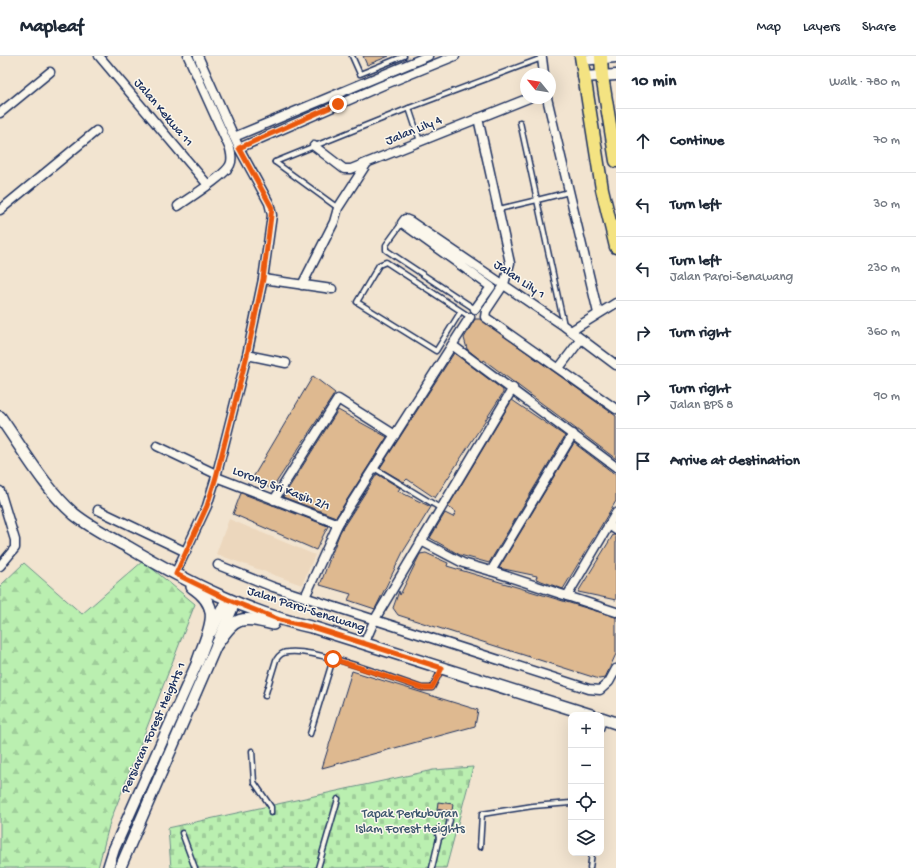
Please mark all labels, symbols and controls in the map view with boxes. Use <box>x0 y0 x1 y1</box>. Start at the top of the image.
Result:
text: Mapleaf <box>20 16 83 39</box>
text: Map <box>757 19 781 36</box>
text: Layers <box>803 19 840 36</box>
text: Share <box>862 19 896 36</box>
north arrow <box>520 68 556 104</box>
text: 10 min <box>632 72 676 92</box>
text: Walk · 780 m <box>829 75 900 90</box>
street label: Jalan Kekwa 11 <box>130 76 196 150</box>
route end <box>329 95 347 113</box>
street label: Jalan Lily 4 <box>384 113 444 149</box>
icon: ahead <box>632 130 654 152</box>
text: Continue <box>670 132 724 150</box>
text: 70 m <box>874 133 900 148</box>
icon: left <box>632 194 654 216</box>
text: Turn left <box>670 196 721 214</box>
text: 30 m <box>874 197 900 212</box>
text: Turn left <box>670 252 721 270</box>
street label: Jalan Lily 1 <box>491 257 547 303</box>
icon: left <box>632 258 654 280</box>
text: 230 m <box>867 261 900 276</box>
text: Jalan Paroi-Senawang <box>670 270 793 285</box>
icon: right <box>632 322 654 344</box>
text: Turn right <box>670 324 730 342</box>
text: 360 m <box>867 325 900 340</box>
text: Turn right <box>670 380 730 398</box>
icon: right <box>632 386 654 408</box>
text: 90 m <box>874 389 900 404</box>
text: Jalan BPS 8 <box>670 398 734 413</box>
icon: arrive <box>632 450 654 472</box>
text: Arrive at destination <box>670 452 800 470</box>
street label: Lorong Sri Kasih 2/1 <box>230 464 332 514</box>
street label: Jalan Paroi-Senawang <box>245 584 367 636</box>
route start <box>324 650 342 668</box>
street label: Persiaran Forest Heights 1 <box>118 660 190 797</box>
map controls <box>568 712 604 856</box>
button: + <box>568 712 604 748</box>
button: − <box>568 748 604 784</box>
button: locate <box>568 784 604 820</box>
park label: Tapak Perkuburan Islam Forest Heights <box>355 807 466 837</box>
button: layers <box>568 820 604 856</box>

